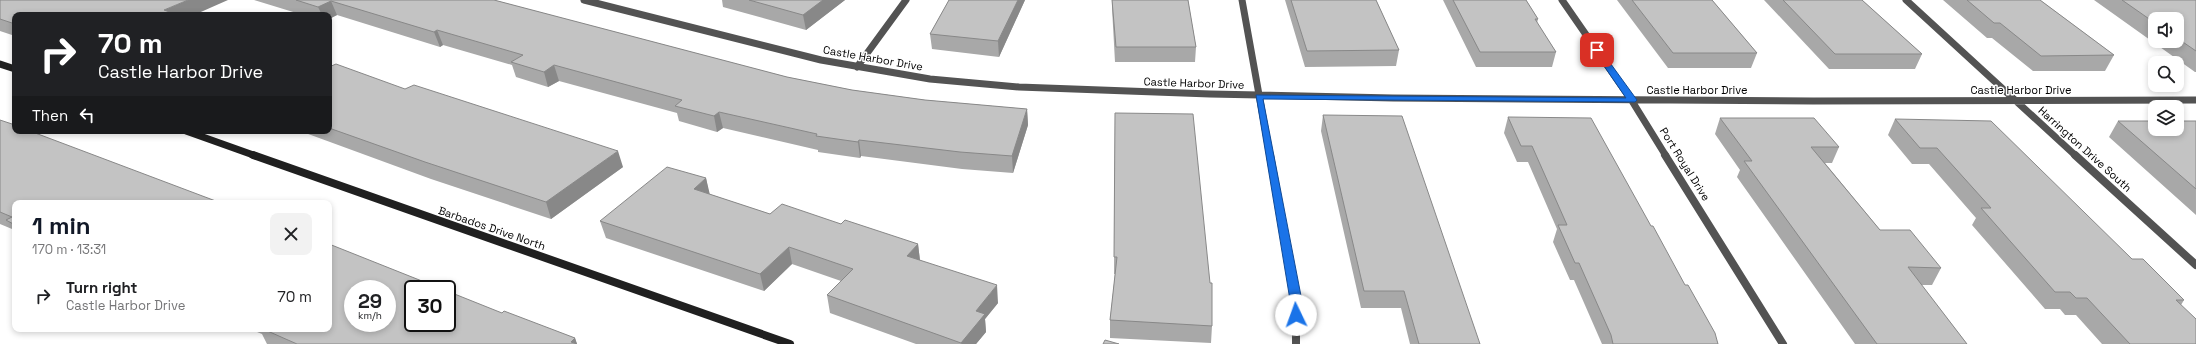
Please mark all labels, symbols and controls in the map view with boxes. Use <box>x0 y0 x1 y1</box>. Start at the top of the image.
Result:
map controls <box>2148 12 2184 136</box>
button: sound <box>2148 12 2184 48</box>
text: 70 m <box>98 25 163 61</box>
icon: right <box>32 28 84 80</box>
pin <box>1580 33 1614 67</box>
icon: arrive <box>1586 39 1608 61</box>
street label: Castle Harbor Drive <box>822 42 924 74</box>
button: search <box>2148 56 2184 92</box>
text: Castle Harbor Drive <box>98 60 263 83</box>
street label: Castle Harbor Drive <box>1143 74 1245 92</box>
street label: Castle Harbor Drive <box>1646 83 1748 97</box>
street label: Castle Harbor Drive <box>1970 83 2072 97</box>
button: layers <box>2148 100 2184 136</box>
street label: Harrington Drive South <box>2035 103 2135 195</box>
icon: left <box>76 104 98 126</box>
text: Then <box>32 106 68 125</box>
street label: Port Royal Drive <box>1657 125 1713 203</box>
street label: Barbados Drive North <box>436 203 548 253</box>
text: 1 min <box>32 210 91 241</box>
button: close <box>270 213 312 255</box>
text: 170 m · 13:31 <box>32 241 106 258</box>
text: Turn right <box>66 278 137 297</box>
speed limit sign: 30 <box>404 280 456 332</box>
icon: right <box>32 285 54 307</box>
text: 70 m <box>277 287 312 306</box>
text: 29 <box>358 288 382 314</box>
position arrow <box>1275 294 1317 336</box>
text: Castle Harbor Drive <box>66 297 185 314</box>
text: km/h <box>358 309 382 322</box>

